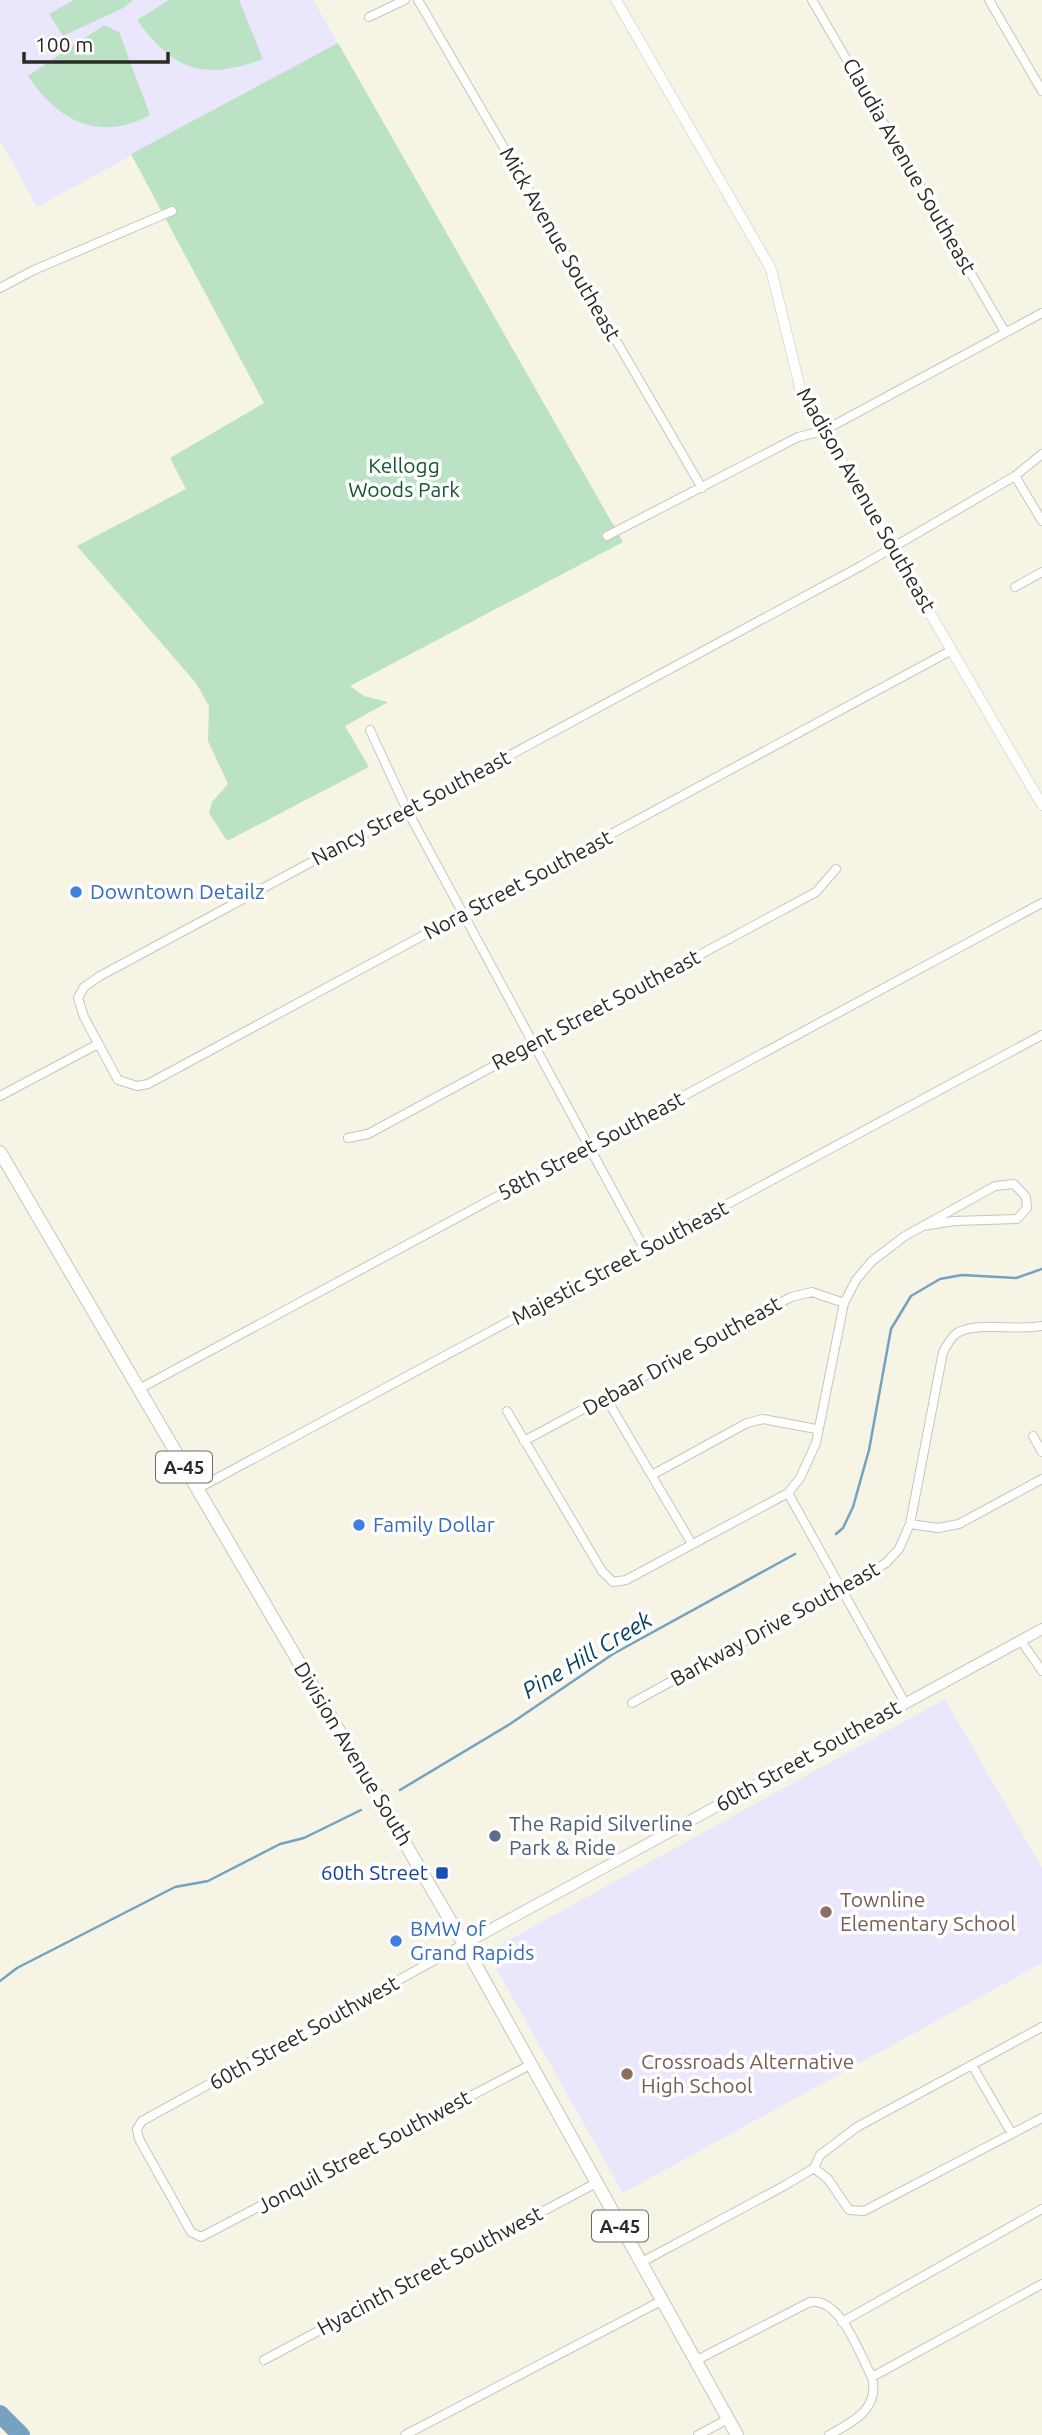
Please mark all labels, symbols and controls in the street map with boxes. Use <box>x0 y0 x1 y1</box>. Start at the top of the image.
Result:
scale bar <box>24 21 168 65</box>
text: 100 m <box>35 32 93 56</box>
street label: Claudia Avenue Southeast <box>838 53 982 278</box>
street label: Mick Avenue Southeast <box>496 143 626 344</box>
street label: Madison Avenue Southeast <box>793 383 941 616</box>
park label: Kellogg Woods Park <box>348 453 460 501</box>
street label: Nancy Street Southeast <box>307 745 514 870</box>
street label: Nora Street Southeast <box>419 824 616 944</box>
place label: Downtown Detailz <box>90 879 265 903</box>
marker: Downtown Detailz <box>68 884 84 900</box>
street label: Regent Street Southeast <box>487 944 704 1074</box>
street label: 58th Street Southeast <box>493 1086 688 1204</box>
street label: Majestic Street Southeast <box>507 1195 732 1329</box>
street label: Debaar Drive Southeast <box>578 1291 785 1420</box>
road number: A-45 <box>156 1452 212 1483</box>
place label: Family Dollar <box>373 1512 495 1536</box>
marker: Family Dollar <box>351 1517 367 1533</box>
street label: Barkway Drive Southeast <box>666 1556 883 1690</box>
water label: Pine Hill Creek <box>517 1606 656 1703</box>
street label: Division Avenue South <box>290 1657 418 1850</box>
street label: 60th Street Southeast <box>711 1694 904 1816</box>
place label: The Rapid Silverline Park & Ride <box>509 1811 693 1859</box>
marker: The Rapid Silverline Park & Ride <box>487 1828 503 1844</box>
place label: 60th Street <box>321 1860 428 1884</box>
marker: 60th Street <box>434 1865 450 1881</box>
place label: Townline Elementary School <box>840 1887 1016 1935</box>
marker: Townline Elementary School <box>818 1904 834 1920</box>
place label: BMW of Grand Rapids <box>410 1916 534 1964</box>
marker: BMW of Grand Rapids <box>388 1933 404 1949</box>
street label: 60th Street Southwest <box>205 1970 402 2094</box>
place label: Crossroads Alternative High School <box>641 2049 854 2097</box>
marker: Crossroads Alternative High School <box>619 2066 635 2082</box>
street label: Jonquil Street Southwest <box>253 2085 474 2218</box>
street label: Hyacinth Street Southwest <box>313 2200 546 2340</box>
road number: A-45 <box>592 2210 648 2242</box>

